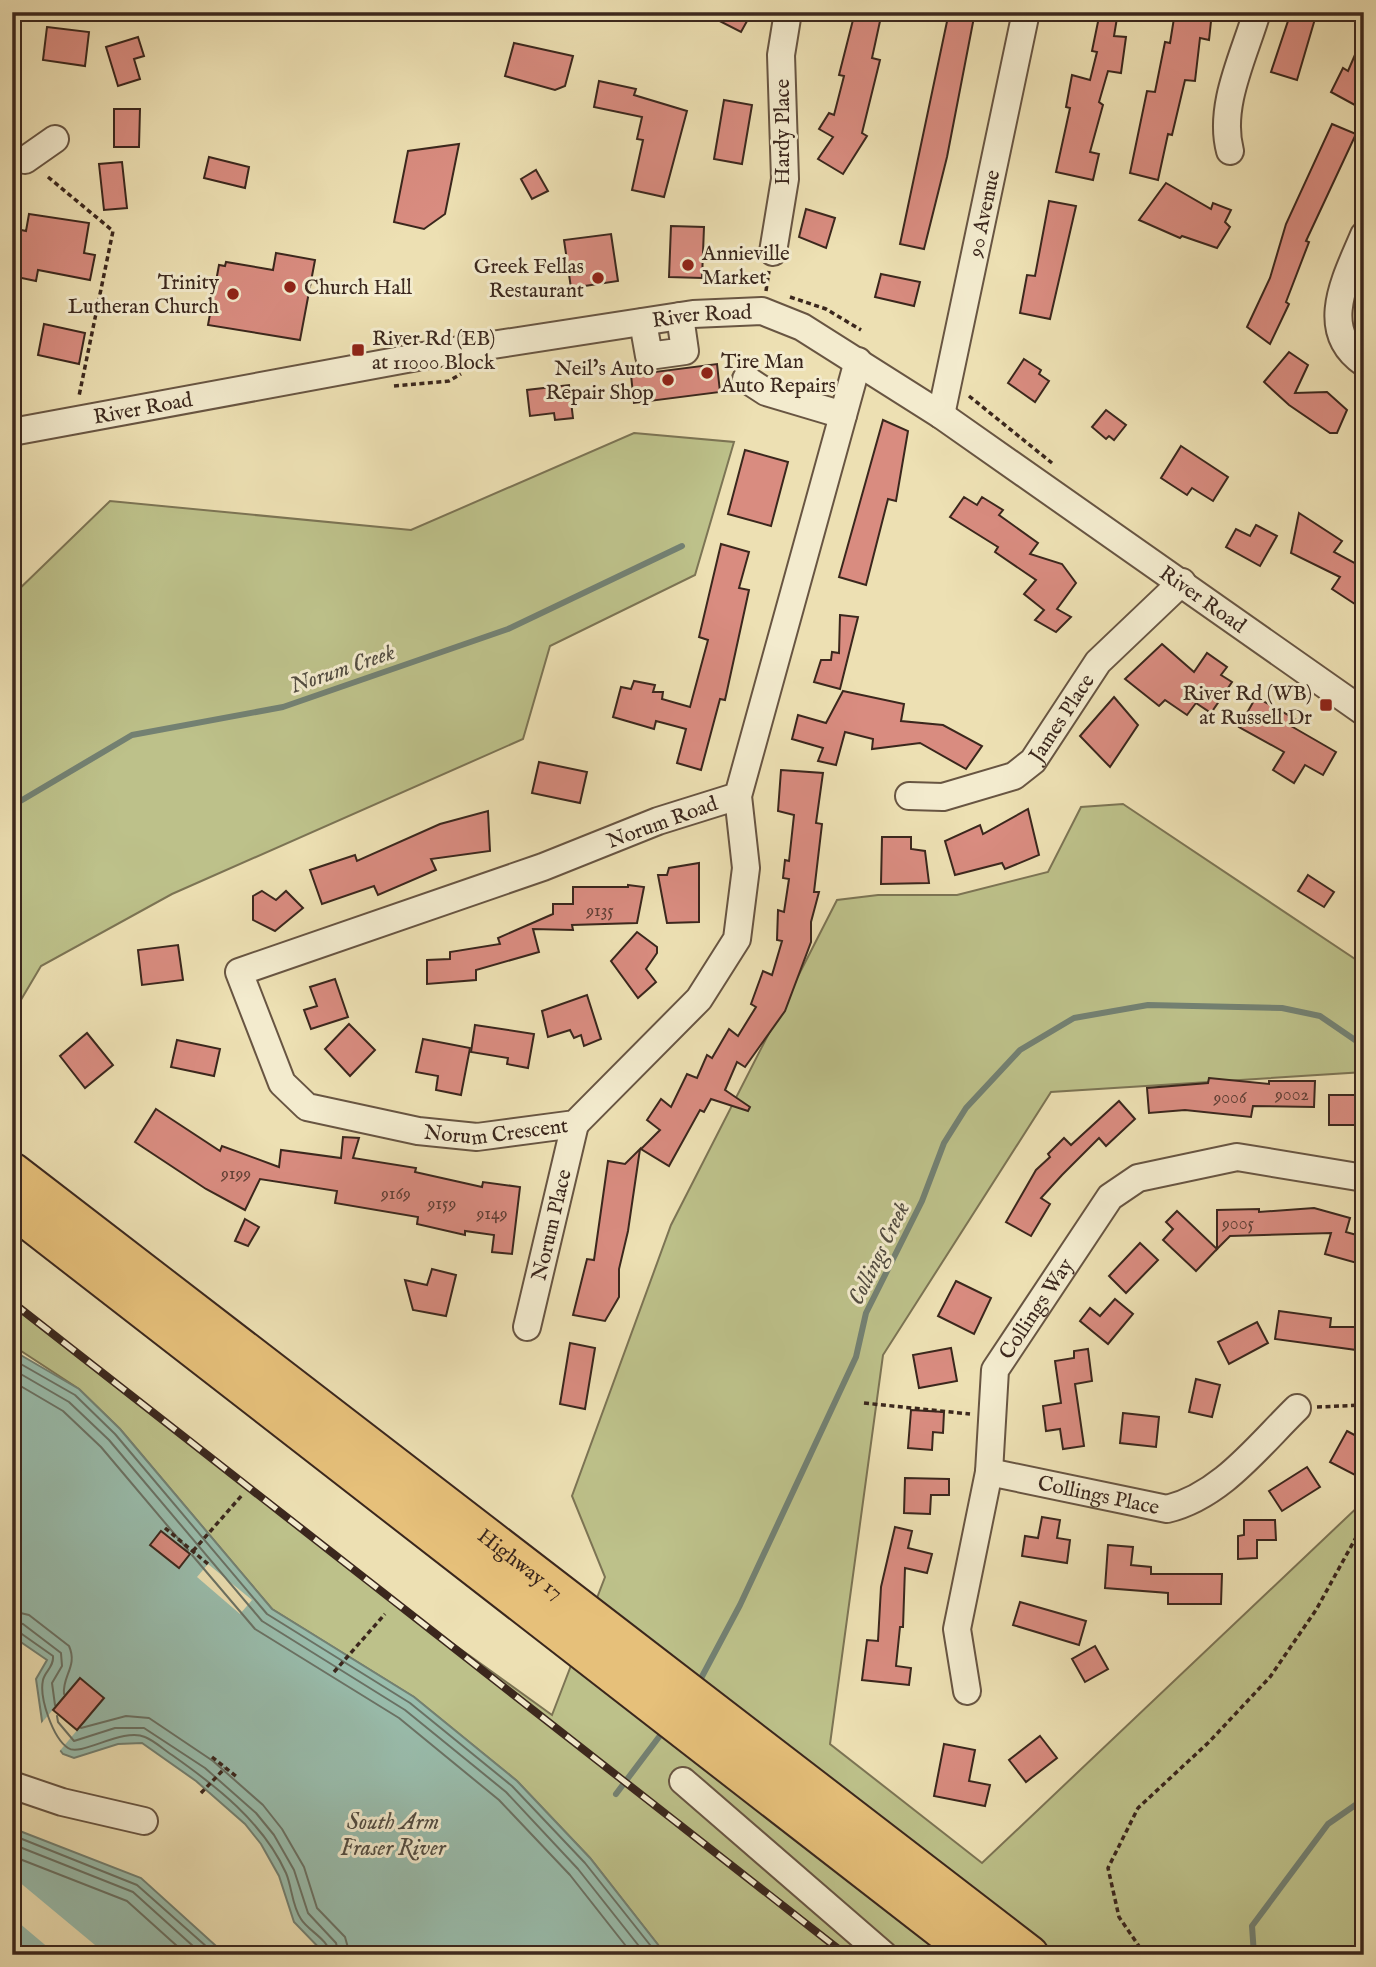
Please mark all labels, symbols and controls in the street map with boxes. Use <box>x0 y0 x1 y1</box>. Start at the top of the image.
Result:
street label: Hardy Place <box>770 78 797 185</box>
street label: 90 Avenue <box>962 167 1007 261</box>
place label: Annieville Market <box>701 241 790 292</box>
place label: Greek Fellas Restaurant <box>474 254 584 305</box>
marker: Annieville Market <box>680 257 696 273</box>
place label: Trinity Lutheran Church <box>68 270 220 321</box>
marker: Greek Fellas Restaurant <box>590 270 606 286</box>
place label: Church Hall <box>304 275 412 302</box>
marker: Church Hall <box>282 279 298 295</box>
marker: Trinity Lutheran Church <box>225 286 241 302</box>
street label: River Road <box>650 299 753 335</box>
place label: River Rd (EB) at 11000 Block <box>372 326 496 377</box>
marker: River Rd (EB) at 11000 Block <box>350 342 366 358</box>
place label: Tire Man Auto Repairs <box>720 349 836 400</box>
place label: Neil's Auto Repair Shop <box>546 356 654 407</box>
marker: Tire Man Auto Repairs <box>699 365 715 381</box>
marker: Neil's Auto Repair Shop <box>660 372 676 388</box>
street label: River Road <box>91 387 195 432</box>
street label: River Road <box>1153 560 1251 640</box>
water label: Norum Creek <box>286 638 399 701</box>
street label: James Place <box>1023 669 1102 770</box>
place label: River Rd (WB) at Russell Dr <box>1183 681 1312 732</box>
marker: River Rd (WB) at Russell Dr <box>1318 697 1334 713</box>
street label: Norum Road <box>604 791 722 856</box>
house number: 9135 <box>585 900 614 923</box>
house number: 9002 <box>1274 1084 1309 1107</box>
house number: 9006 <box>1212 1087 1247 1110</box>
street label: Norum Crescent <box>422 1113 570 1153</box>
house number: 9199 <box>220 1163 251 1186</box>
street label: Norum Place <box>526 1166 579 1284</box>
house number: 9169 <box>380 1183 411 1206</box>
house number: 9159 <box>427 1193 456 1216</box>
water label: Collings Creek <box>842 1197 918 1310</box>
house number: 9149 <box>475 1203 508 1226</box>
house number: 9005 <box>1221 1213 1255 1236</box>
street label: Collings Way <box>994 1253 1081 1365</box>
street label: Collings Place <box>1035 1470 1162 1522</box>
street label: Highway 17 <box>471 1523 568 1606</box>
water label: South Arm Fraser River <box>340 1808 447 1863</box>

